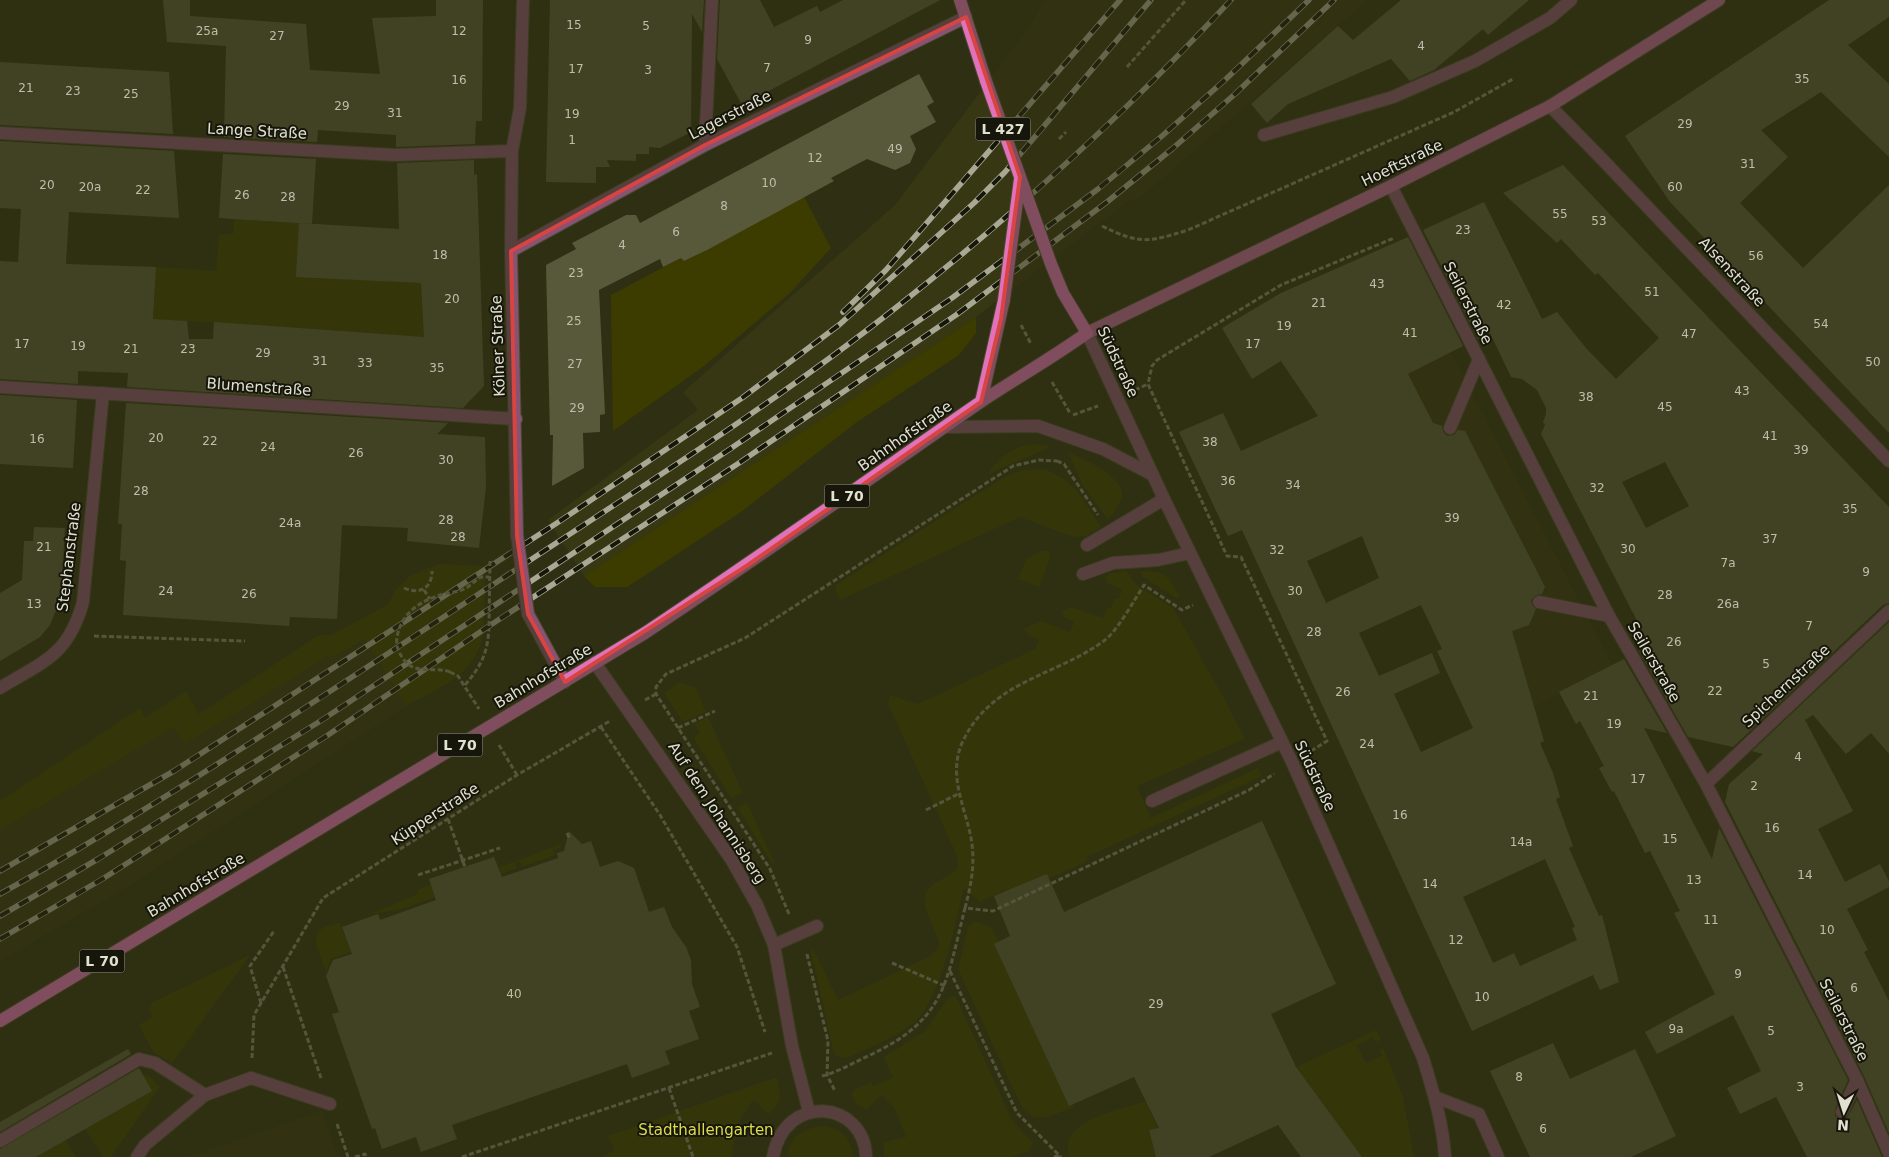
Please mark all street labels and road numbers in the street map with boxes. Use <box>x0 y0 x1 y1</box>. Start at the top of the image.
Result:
street label: Lagerstraße <box>686 87 774 143</box>
road number: L 427 <box>976 118 1030 140</box>
street label: Lange Straße <box>207 119 307 143</box>
street label: Hoeftstraße <box>1358 136 1446 190</box>
street label: Alsenstraße <box>1695 233 1769 311</box>
street label: Seilerstraße <box>1440 259 1496 347</box>
street label: Kölner Straße <box>487 295 509 397</box>
street label: Südstraße <box>1094 324 1142 400</box>
street label: Blumenstraße <box>206 374 312 400</box>
street label: Bahnhofstraße <box>855 397 955 475</box>
road number: L 70 <box>824 484 870 508</box>
street label: Stephanstraße <box>53 501 85 613</box>
street label: Seilerstraße <box>1624 618 1684 706</box>
street label: Bahnhofstraße <box>491 640 595 712</box>
street label: Spichernstraße <box>1738 641 1834 731</box>
road number: L 70 <box>438 734 482 756</box>
street label: Südstraße <box>1291 738 1339 814</box>
street label: Auf dem Johannisberg <box>664 739 770 887</box>
street label: Küpperstraße <box>388 779 482 849</box>
street label: Bahnhofstraße <box>144 849 248 921</box>
road number: L 70 <box>80 949 124 972</box>
street label: Seilerstraße <box>1816 976 1872 1064</box>

